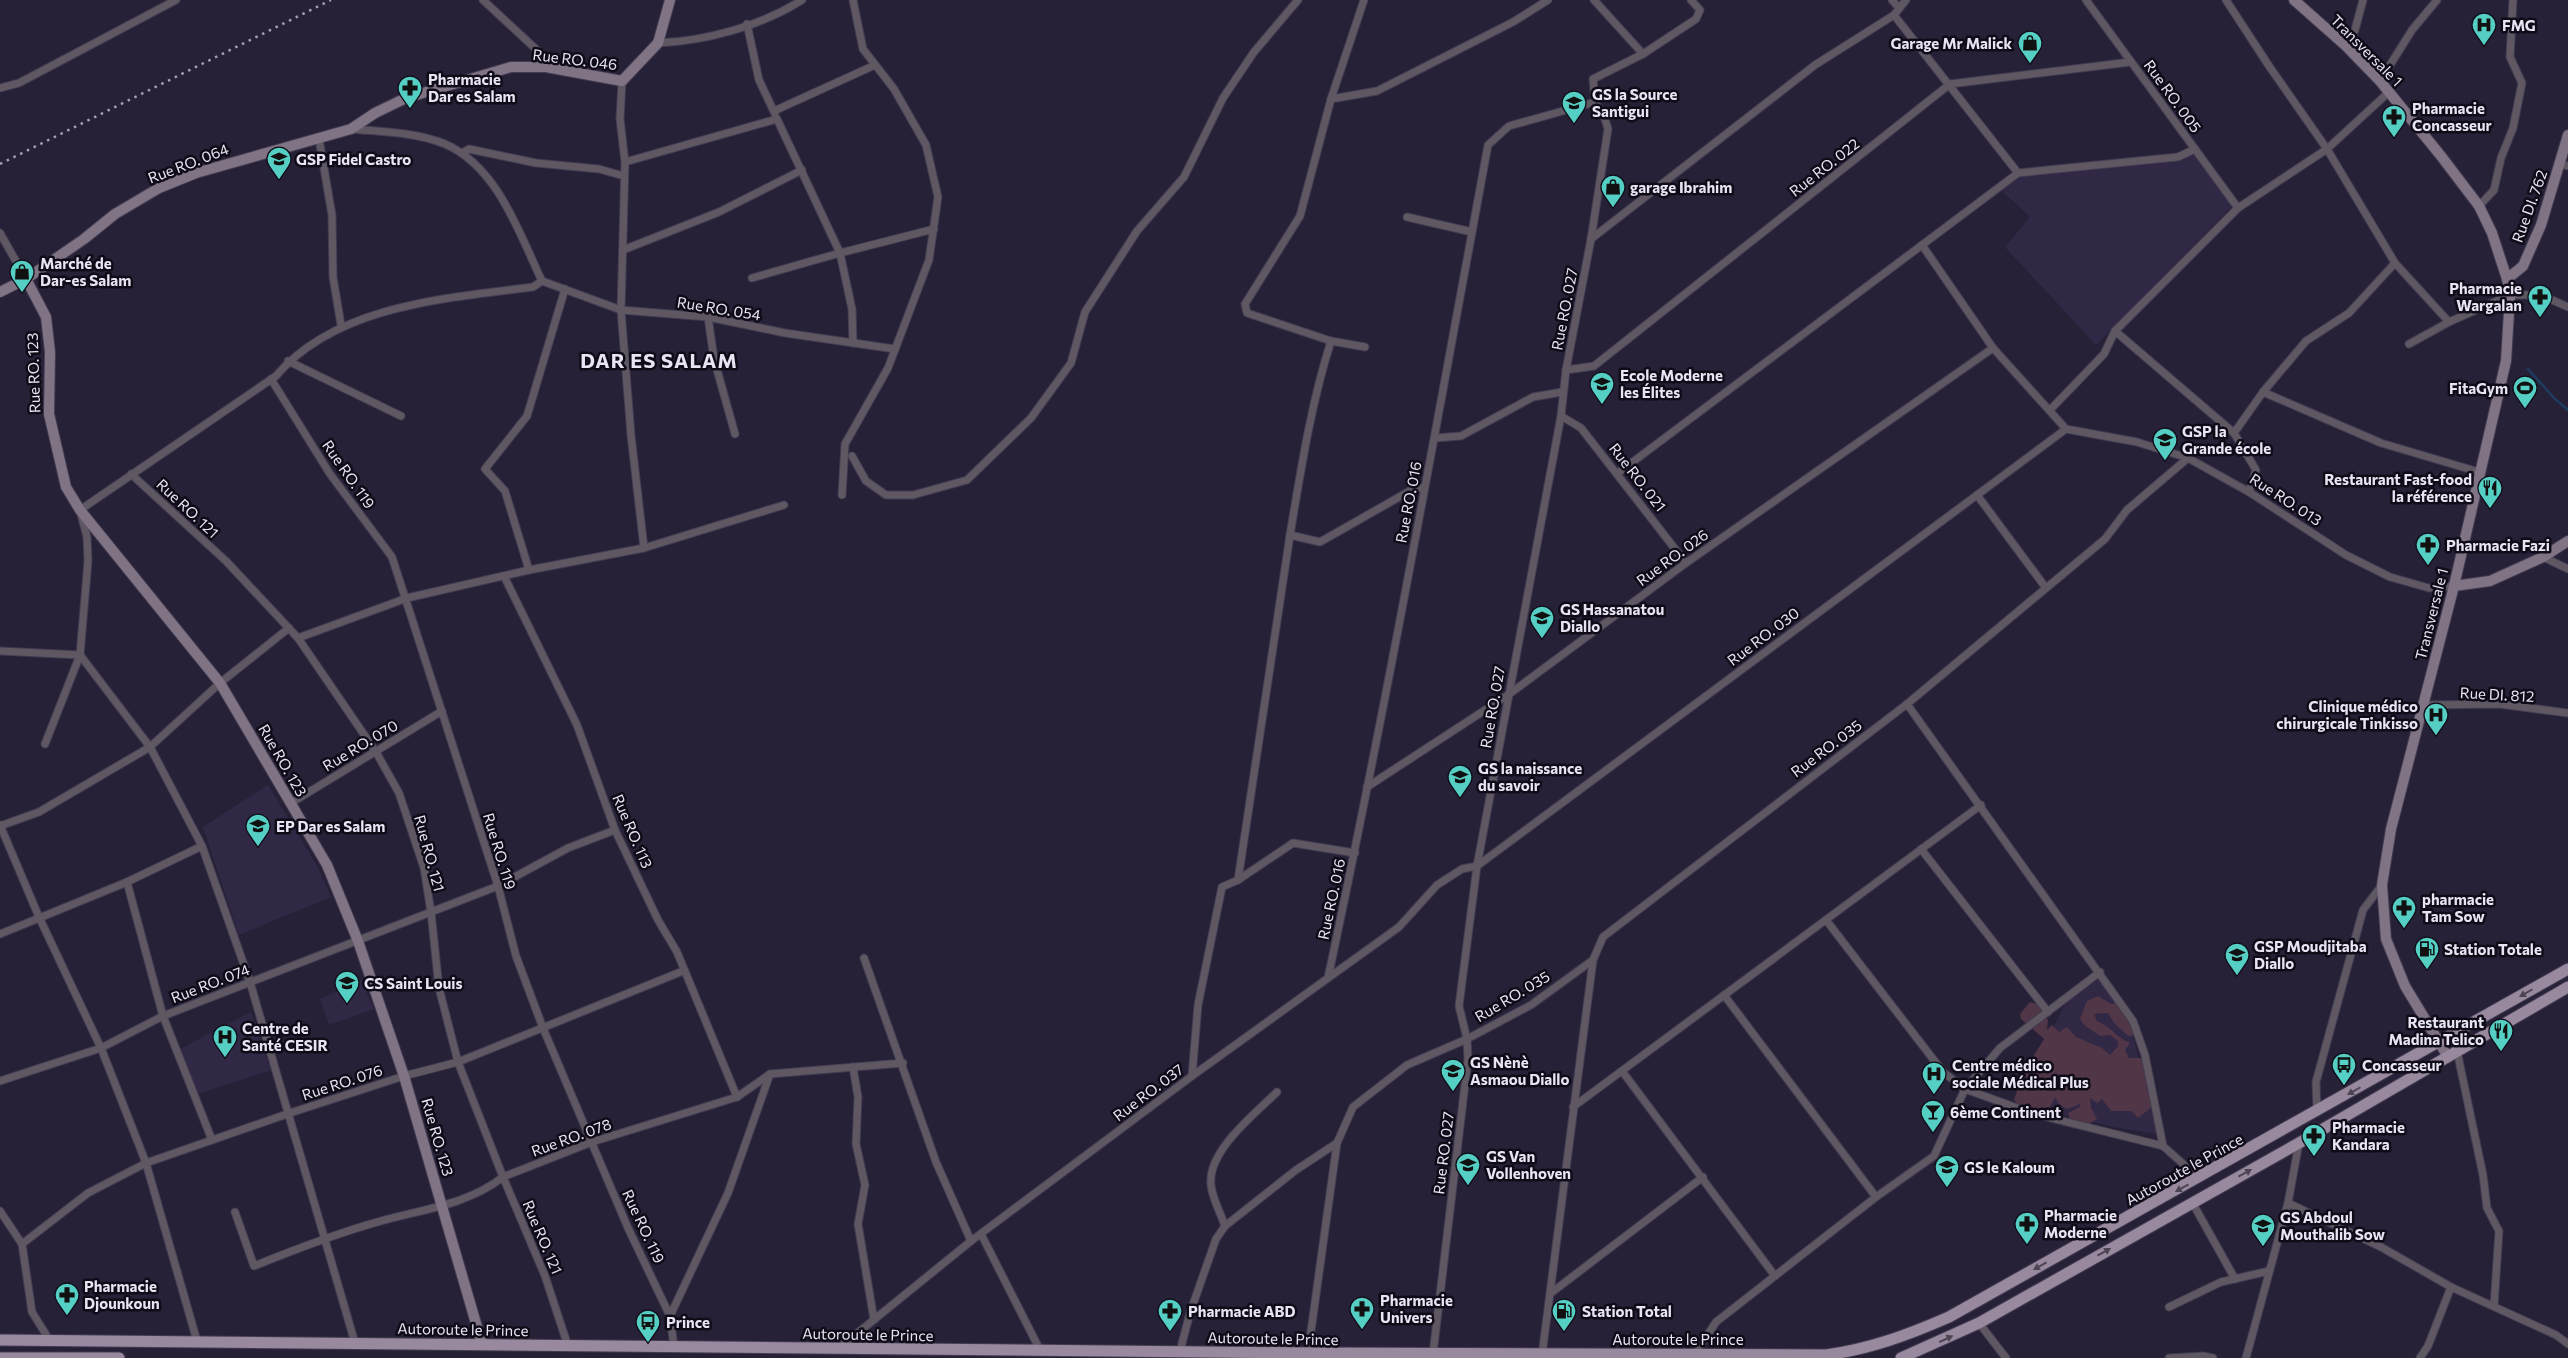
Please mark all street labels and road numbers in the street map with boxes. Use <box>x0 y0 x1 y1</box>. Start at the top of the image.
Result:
street label: Transversale 1 <box>2327 10 2407 90</box>
street label: Rue RO. 046 <box>532 45 618 73</box>
street label: Rue RO. 005 <box>2141 56 2205 136</box>
street label: Rue RO. 022 <box>1786 134 1862 200</box>
street label: Rue RO. 064 <box>145 139 231 187</box>
street label: Rue DI. 762 <box>2508 167 2550 245</box>
street label: Rue RO. 027 <box>1547 266 1581 352</box>
street label: Rue RO. 054 <box>676 292 762 324</box>
street label: Rue RO. 123 <box>23 332 43 414</box>
street label: Rue RO. 119 <box>319 436 379 512</box>
street label: Rue RO. 021 <box>1606 439 1670 515</box>
street label: Rue RO. 016 <box>1391 460 1425 544</box>
street label: Rue RO. 013 <box>2247 469 2325 529</box>
street label: Rue RO. 121 <box>153 475 223 541</box>
street label: Rue RO. 026 <box>1633 525 1711 589</box>
street label: Transversale 1 <box>2411 566 2451 662</box>
street label: Rue RO. 030 <box>1724 603 1802 669</box>
street label: Rue RO. 027 <box>1476 664 1508 750</box>
street label: Rue DI. 812 <box>2459 683 2535 705</box>
street label: Rue RO. 070 <box>319 715 401 775</box>
street label: Rue RO. 035 <box>1787 715 1865 781</box>
street label: Rue RO. 123 <box>255 721 311 799</box>
street label: Rue RO. 113 <box>609 791 657 871</box>
street label: Rue RO. 119 <box>480 811 520 891</box>
street label: Rue RO. 121 <box>411 813 449 893</box>
street label: Rue RO. 016 <box>1314 857 1348 941</box>
street label: Rue RO. 074 <box>168 960 252 1006</box>
street label: Rue RO. 035 <box>1471 967 1553 1025</box>
street label: Rue RO. 076 <box>299 1060 385 1104</box>
street label: Rue RO. 037 <box>1109 1060 1187 1124</box>
street label: Rue RO. 123 <box>418 1096 458 1178</box>
street label: Rue RO. 027 <box>1429 1111 1457 1195</box>
street label: Rue RO. 078 <box>528 1114 614 1160</box>
street label: Autoroute le Prince <box>2122 1129 2246 1209</box>
street label: Rue RO. 119 <box>619 1186 669 1266</box>
street label: Rue RO. 121 <box>519 1197 567 1277</box>
street label: Autoroute le Prince <box>397 1319 529 1339</box>
street label: Autoroute le Prince <box>802 1324 934 1344</box>
street label: Autoroute le Prince <box>1207 1328 1339 1348</box>
street label: Autoroute le Prince <box>1612 1330 1744 1348</box>

